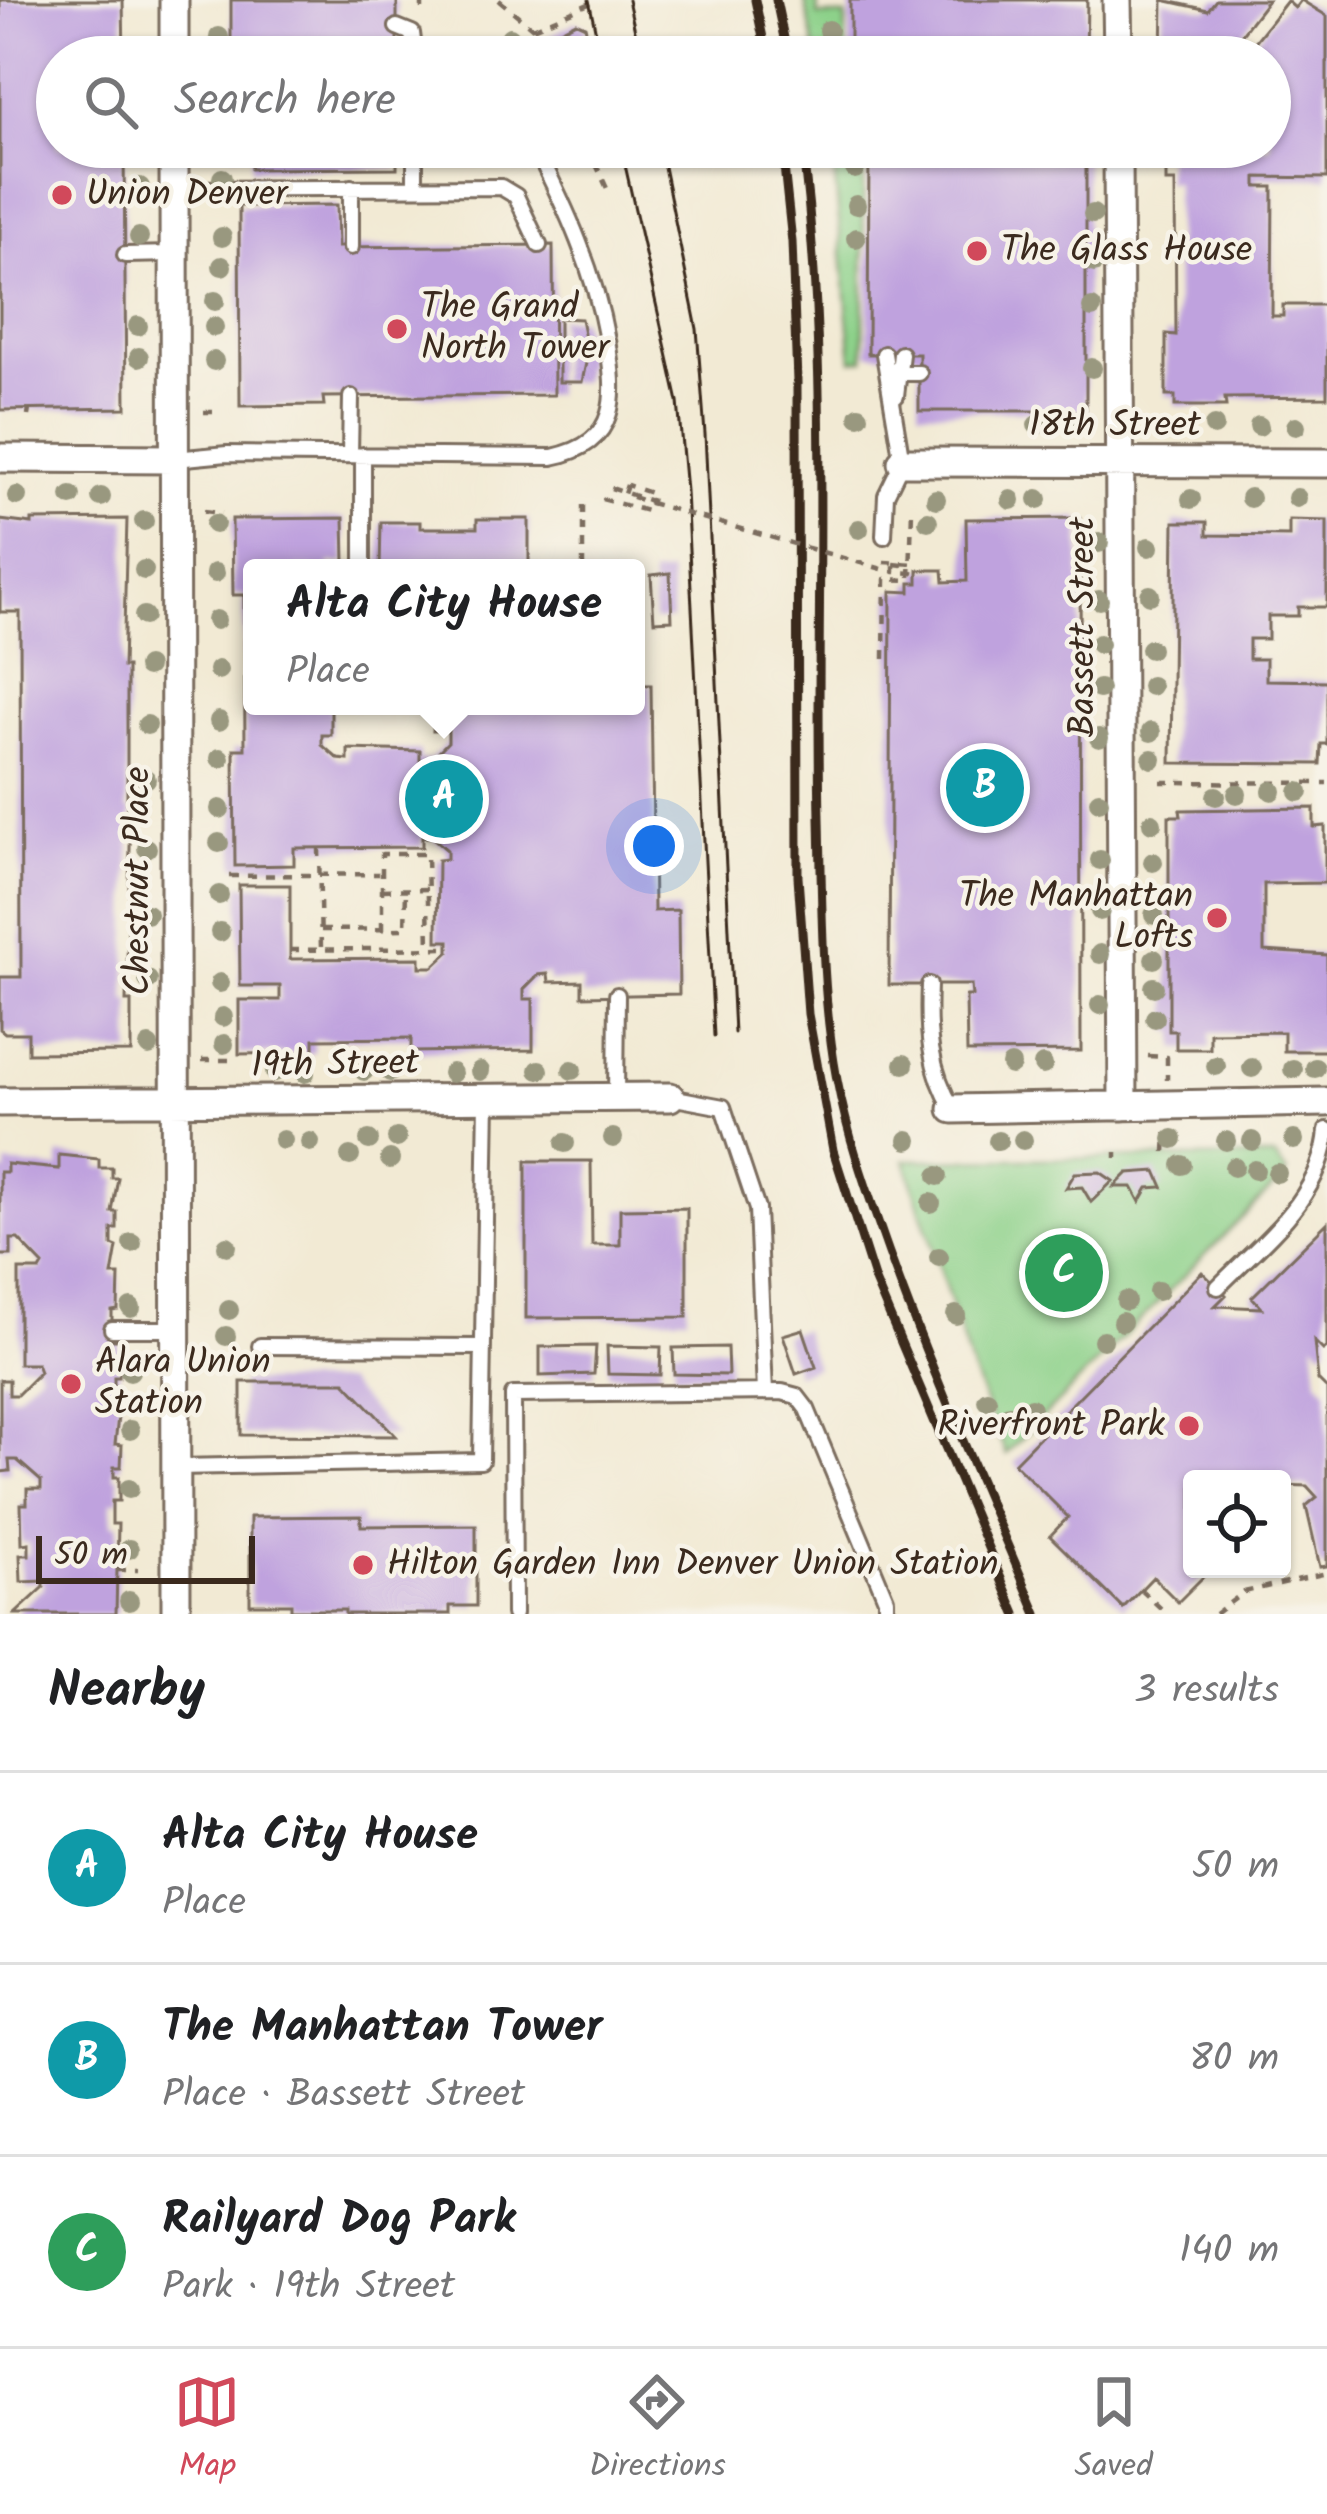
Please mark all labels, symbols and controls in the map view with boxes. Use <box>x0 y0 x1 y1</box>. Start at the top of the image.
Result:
search box <box>36 36 1291 168</box>
text: Search here <box>174 66 396 138</box>
icon: search <box>78 69 144 135</box>
place label: Union Denver <box>86 167 289 224</box>
marker: Union Denver <box>49 182 75 208</box>
place label: The Glass House <box>1001 223 1252 280</box>
marker: The Glass House <box>964 238 990 264</box>
place label: The Grand North Tower <box>421 280 611 378</box>
marker: The Grand North Tower <box>384 316 410 342</box>
street label: 18th Street <box>1029 398 1202 455</box>
street label: Bassett Street <box>1056 516 1113 737</box>
popup <box>243 559 645 715</box>
text: Alta City House <box>286 570 602 642</box>
text: Place <box>286 642 370 704</box>
pin: B <box>946 743 1024 833</box>
pin: A <box>405 754 483 844</box>
street label: Chestnut Place <box>111 767 168 995</box>
your location <box>624 816 684 876</box>
place label: The Manhattan Lofts <box>959 869 1193 967</box>
marker: The Manhattan Lofts <box>1204 905 1230 931</box>
street label: 19th Street <box>251 1035 420 1095</box>
pin: C <box>1025 1228 1103 1318</box>
place label: Alara Union Station <box>95 1335 271 1433</box>
marker: Alara Union Station <box>58 1371 84 1397</box>
place label: Riverfront Park <box>938 1398 1166 1455</box>
marker: Riverfront Park <box>1176 1413 1202 1439</box>
map controls <box>1183 1470 1291 1578</box>
button: locate <box>1183 1470 1291 1578</box>
scale bar <box>36 1530 255 1583</box>
text: 50 m <box>54 1530 128 1583</box>
place label: Hilton Garden Inn Denver Union Station <box>387 1537 998 1594</box>
marker: Hilton Garden Inn Denver Union Station <box>350 1552 376 1578</box>
text: Nearby <box>48 1652 205 1733</box>
text: 3 results <box>1134 1661 1279 1723</box>
text: Alta City House <box>162 1801 478 1873</box>
text: A <box>75 1837 99 1899</box>
text: 50 m <box>1192 1837 1279 1899</box>
text: Place <box>162 1873 246 1935</box>
text: The Manhattan Tower <box>162 1993 602 2065</box>
text: B <box>75 2029 99 2091</box>
text: 80 m <box>1189 2029 1279 2091</box>
text: Place · Bassett Street <box>162 2065 525 2127</box>
text: Railyard Dog Park <box>162 2185 515 2257</box>
text: C <box>75 2221 99 2283</box>
text: 140 m <box>1179 2221 1279 2283</box>
text: Park · 19th Street <box>162 2257 455 2319</box>
tab: Map <box>174 2369 240 2494</box>
tab: Directions <box>589 2369 726 2494</box>
tab: Saved <box>1074 2369 1153 2494</box>

